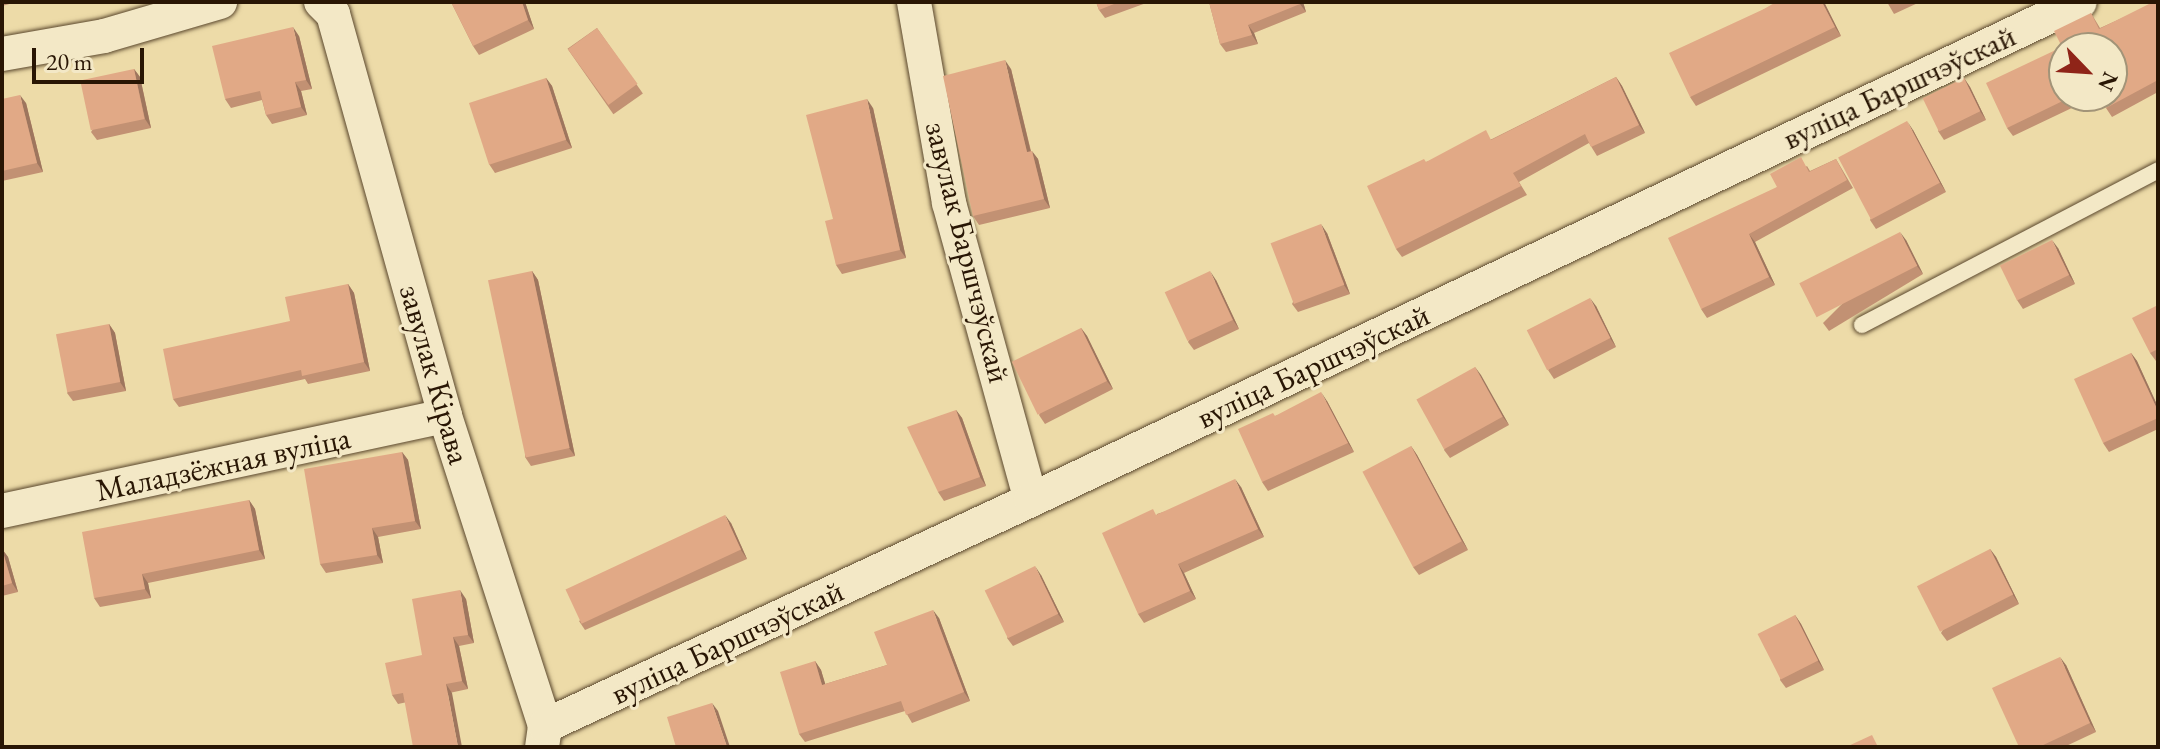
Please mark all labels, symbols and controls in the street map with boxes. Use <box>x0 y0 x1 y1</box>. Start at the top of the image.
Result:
street label: вуліца Баршчэўскай <box>1777 16 2021 158</box>
scale bar <box>36 32 148 82</box>
north arrow <box>2048 32 2128 112</box>
text: 20 m <box>46 46 93 77</box>
text: N <box>2091 67 2125 96</box>
street label: завулак Баршчэўскай <box>917 117 1019 387</box>
street label: завулак Кірава <box>391 280 479 468</box>
street label: вуліца Баршчэўскай <box>1191 295 1435 437</box>
street label: Маладзёжная вуліца <box>92 418 354 510</box>
street label: вуліца Баршчэўскай <box>605 571 849 713</box>

